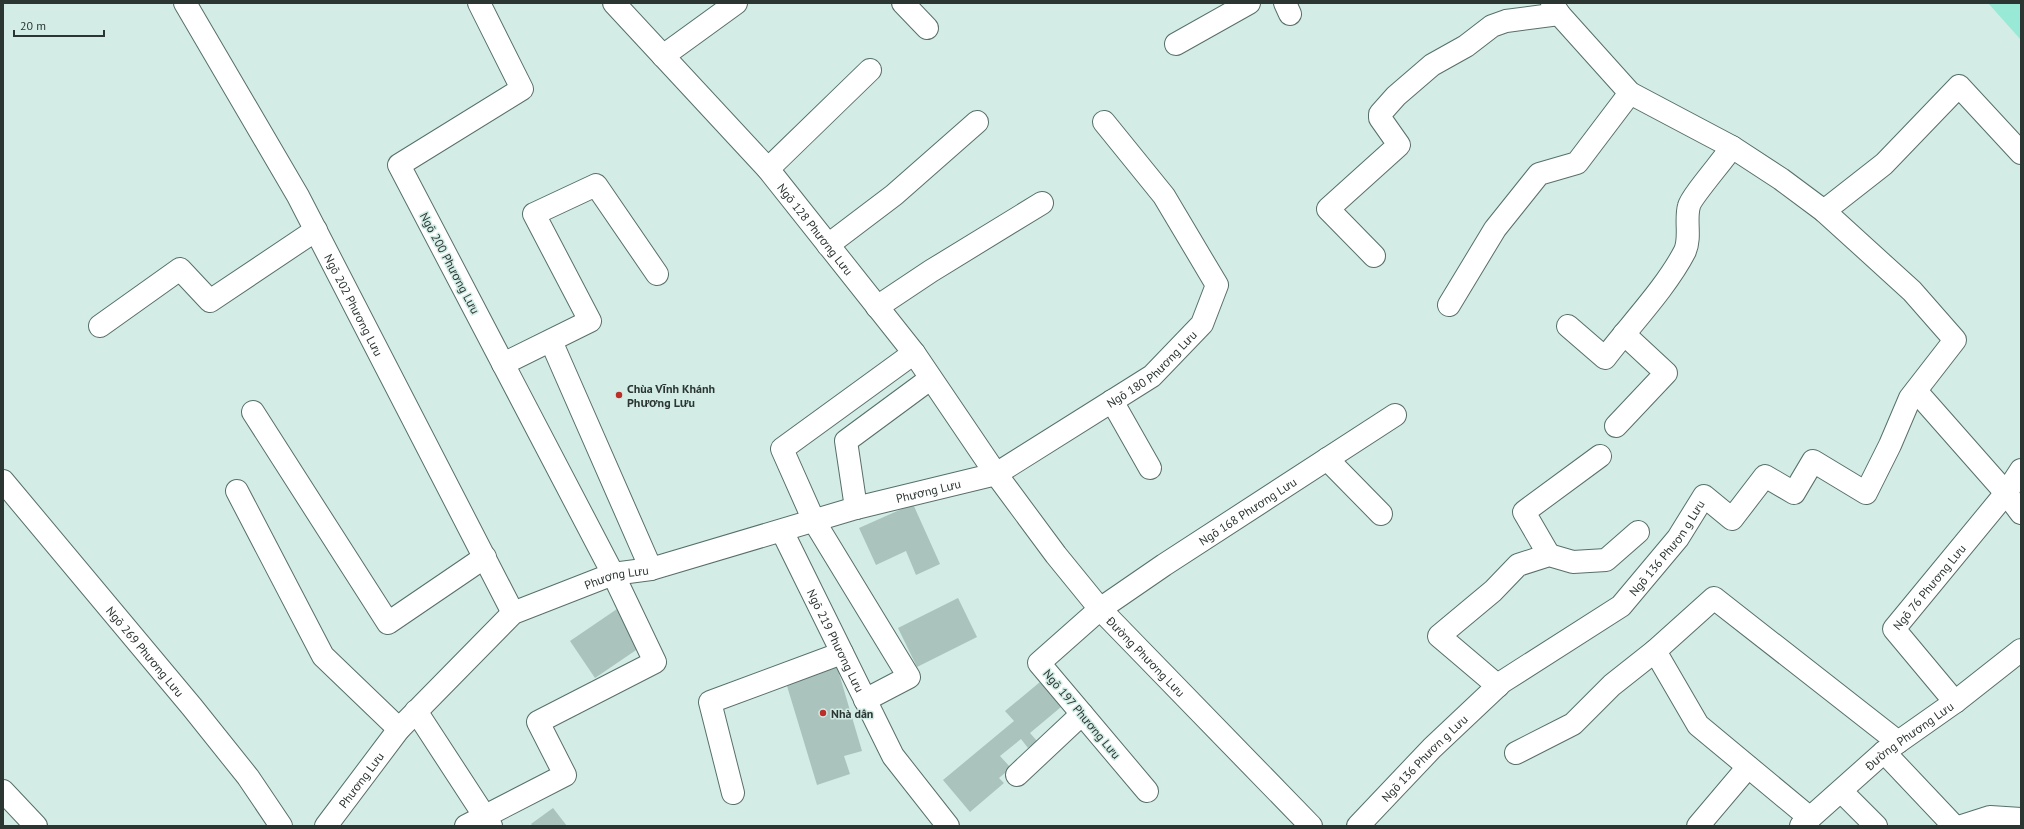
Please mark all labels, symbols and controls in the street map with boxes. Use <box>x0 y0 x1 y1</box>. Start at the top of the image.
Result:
scale bar <box>14 12 104 38</box>
text: 20 m <box>20 18 46 33</box>
street label: Ngõ 128 Phương Lưu <box>775 180 857 278</box>
street label: Ngõ 200 Phương Lưu <box>417 210 483 316</box>
street label: Ngõ 202 Phương Lưu <box>321 251 387 359</box>
street label: Ngõ 180 Phương Lưu <box>1104 327 1200 410</box>
place label: Chùa Vĩnh Khánh Phương Lưu <box>627 381 715 410</box>
marker: Chùa Vĩnh Khánh Phương Lưu <box>614 390 624 400</box>
street label: Ngõ 168 Phương Lưu <box>1196 474 1299 548</box>
street label: Phương Lưu <box>894 475 962 506</box>
street label: Ngõ 136 Phươn g Lưu <box>1625 497 1707 599</box>
street label: Ngõ 76 Phương Lưu <box>1889 541 1969 633</box>
street label: Phương Lưu <box>582 562 649 592</box>
street label: Ngõ 219 Phương Lưu <box>804 586 868 695</box>
street label: Ngõ 269 Phương Lưu <box>103 603 187 700</box>
street label: Đường Phương Lưu <box>1103 612 1188 700</box>
street label: Ngõ 197 Phương Lưu <box>1040 666 1124 762</box>
street label: Đường Phương Lưu <box>1861 698 1956 774</box>
place label: Nhà dân <box>831 706 873 721</box>
marker: Nhà dân <box>818 708 828 718</box>
street label: Ngõ 136 Phươn g Lưu <box>1378 711 1470 804</box>
street label: Phương Lưu <box>335 749 387 811</box>

